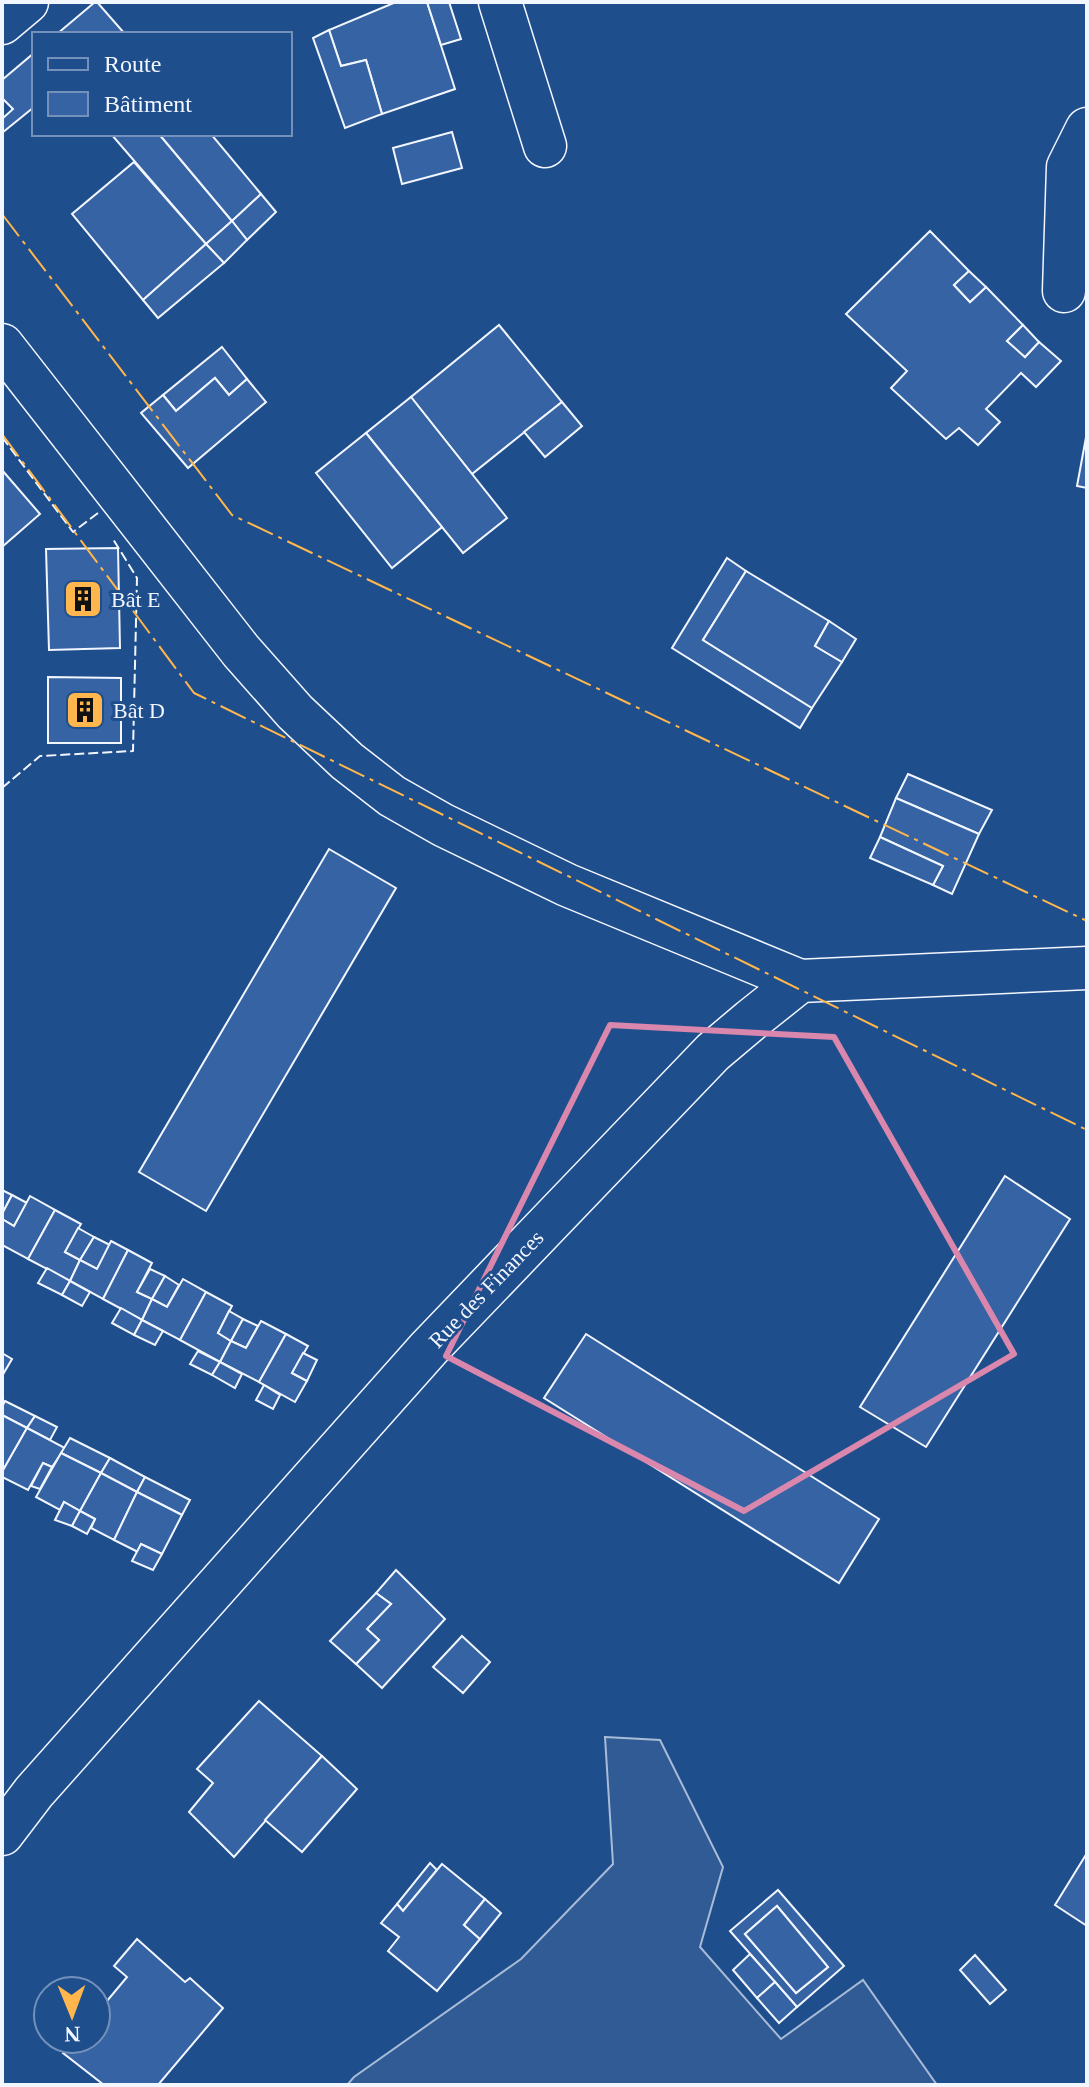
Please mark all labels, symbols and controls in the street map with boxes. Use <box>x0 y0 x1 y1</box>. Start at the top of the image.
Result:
legend <box>32 32 292 136</box>
text: Route <box>104 51 161 77</box>
text: Bâtiment <box>104 91 192 117</box>
building icon: Bât E <box>62 578 104 620</box>
place label: Bât E <box>111 587 161 612</box>
building icon: Bât D <box>64 689 106 731</box>
place label: Bât D <box>113 698 165 723</box>
street label: Rue des Finances <box>424 1225 548 1353</box>
north arrow <box>32 1975 112 2055</box>
text: N <box>64 2022 81 2047</box>

